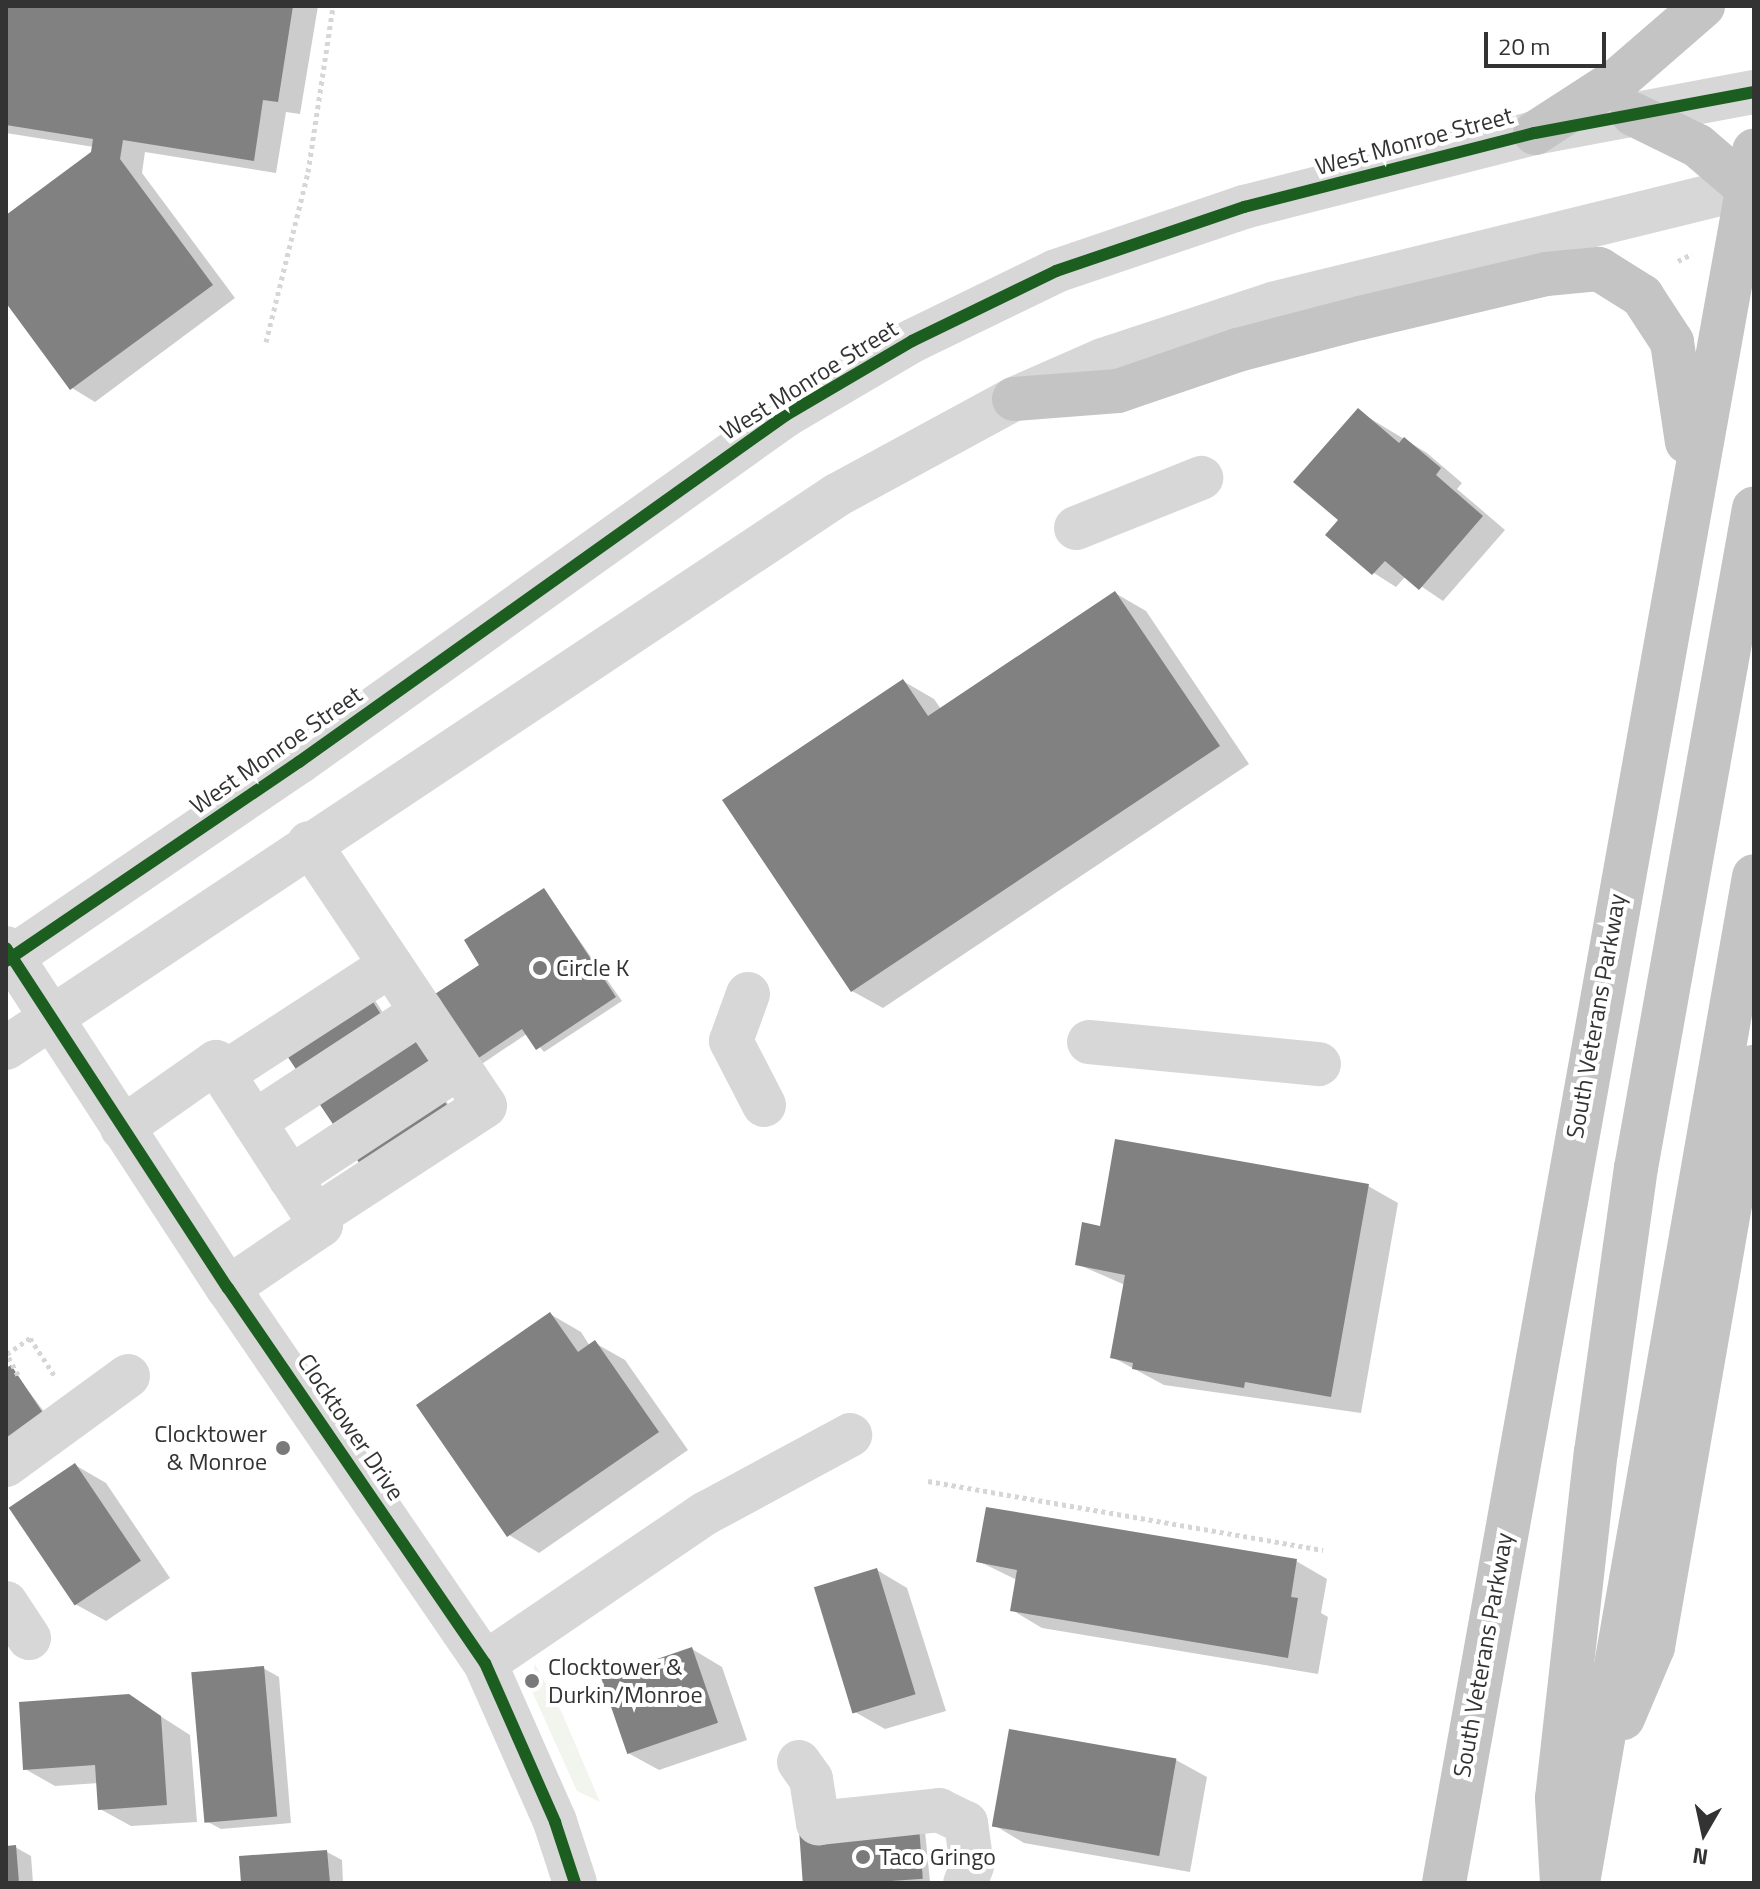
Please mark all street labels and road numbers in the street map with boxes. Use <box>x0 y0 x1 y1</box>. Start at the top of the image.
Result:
street label: West Monroe Street <box>1312 101 1516 181</box>
street label: West Monroe Street <box>715 314 903 446</box>
street label: West Monroe Street <box>184 680 368 820</box>
street label: South Veterans Parkway <box>1560 891 1632 1141</box>
street label: Clocktower Drive <box>291 1348 411 1506</box>
street label: South Veterans Parkway <box>1447 1530 1519 1780</box>

